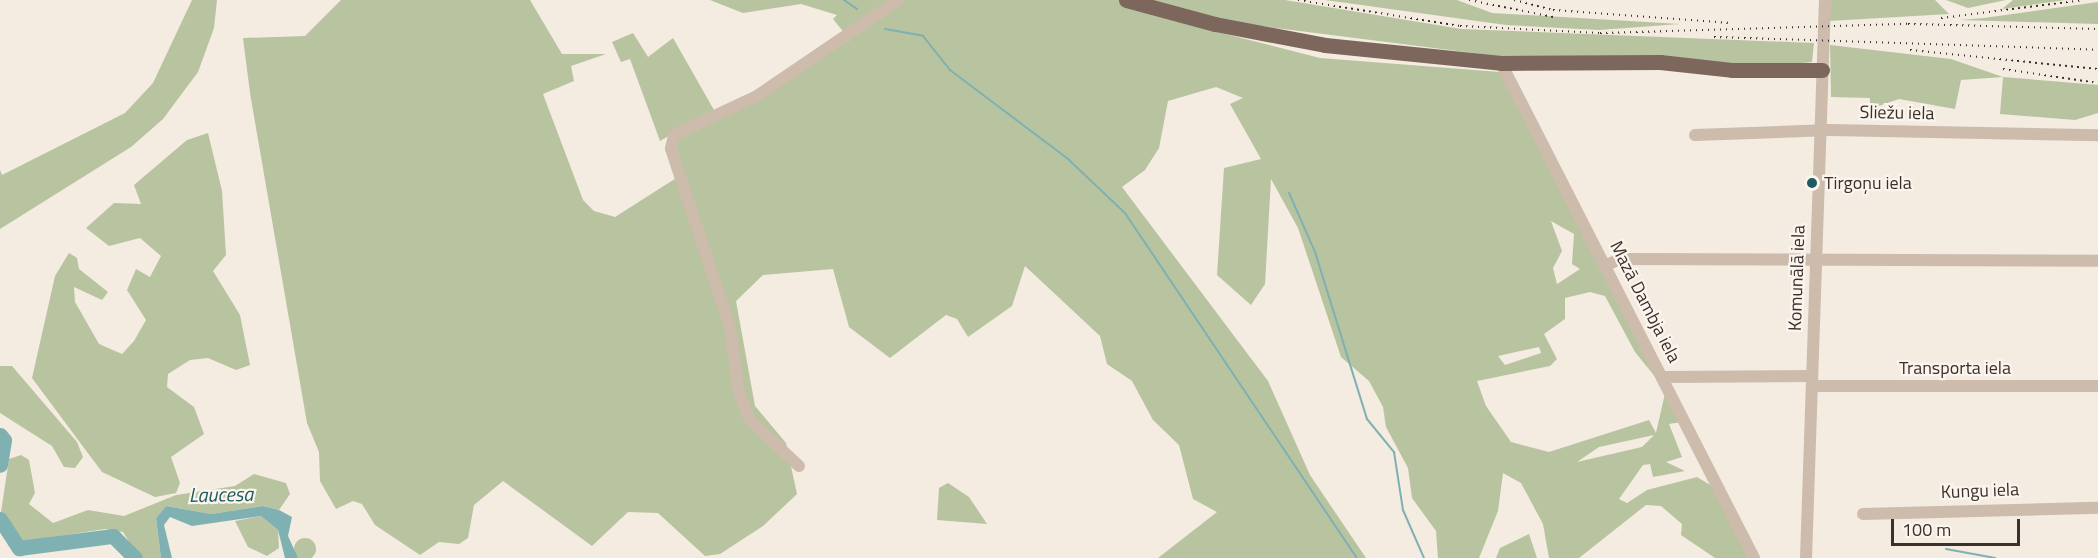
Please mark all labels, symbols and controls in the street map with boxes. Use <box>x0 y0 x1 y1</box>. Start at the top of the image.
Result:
street label: Sliežu iela <box>1859 102 1935 124</box>
place label: Tirgoņu iela <box>1824 172 1912 194</box>
marker: Tirgoņu iela <box>1805 176 1819 190</box>
street label: Komunālā iela <box>1784 225 1810 331</box>
street label: Mazā Dambja iela <box>1605 238 1685 366</box>
street label: Transporta iela <box>1899 357 2011 379</box>
street label: Kungu iela <box>1941 479 2019 503</box>
water label: Laucesa <box>189 481 253 507</box>
scale bar <box>1894 507 2023 545</box>
text: 100 m <box>1902 516 1951 543</box>

